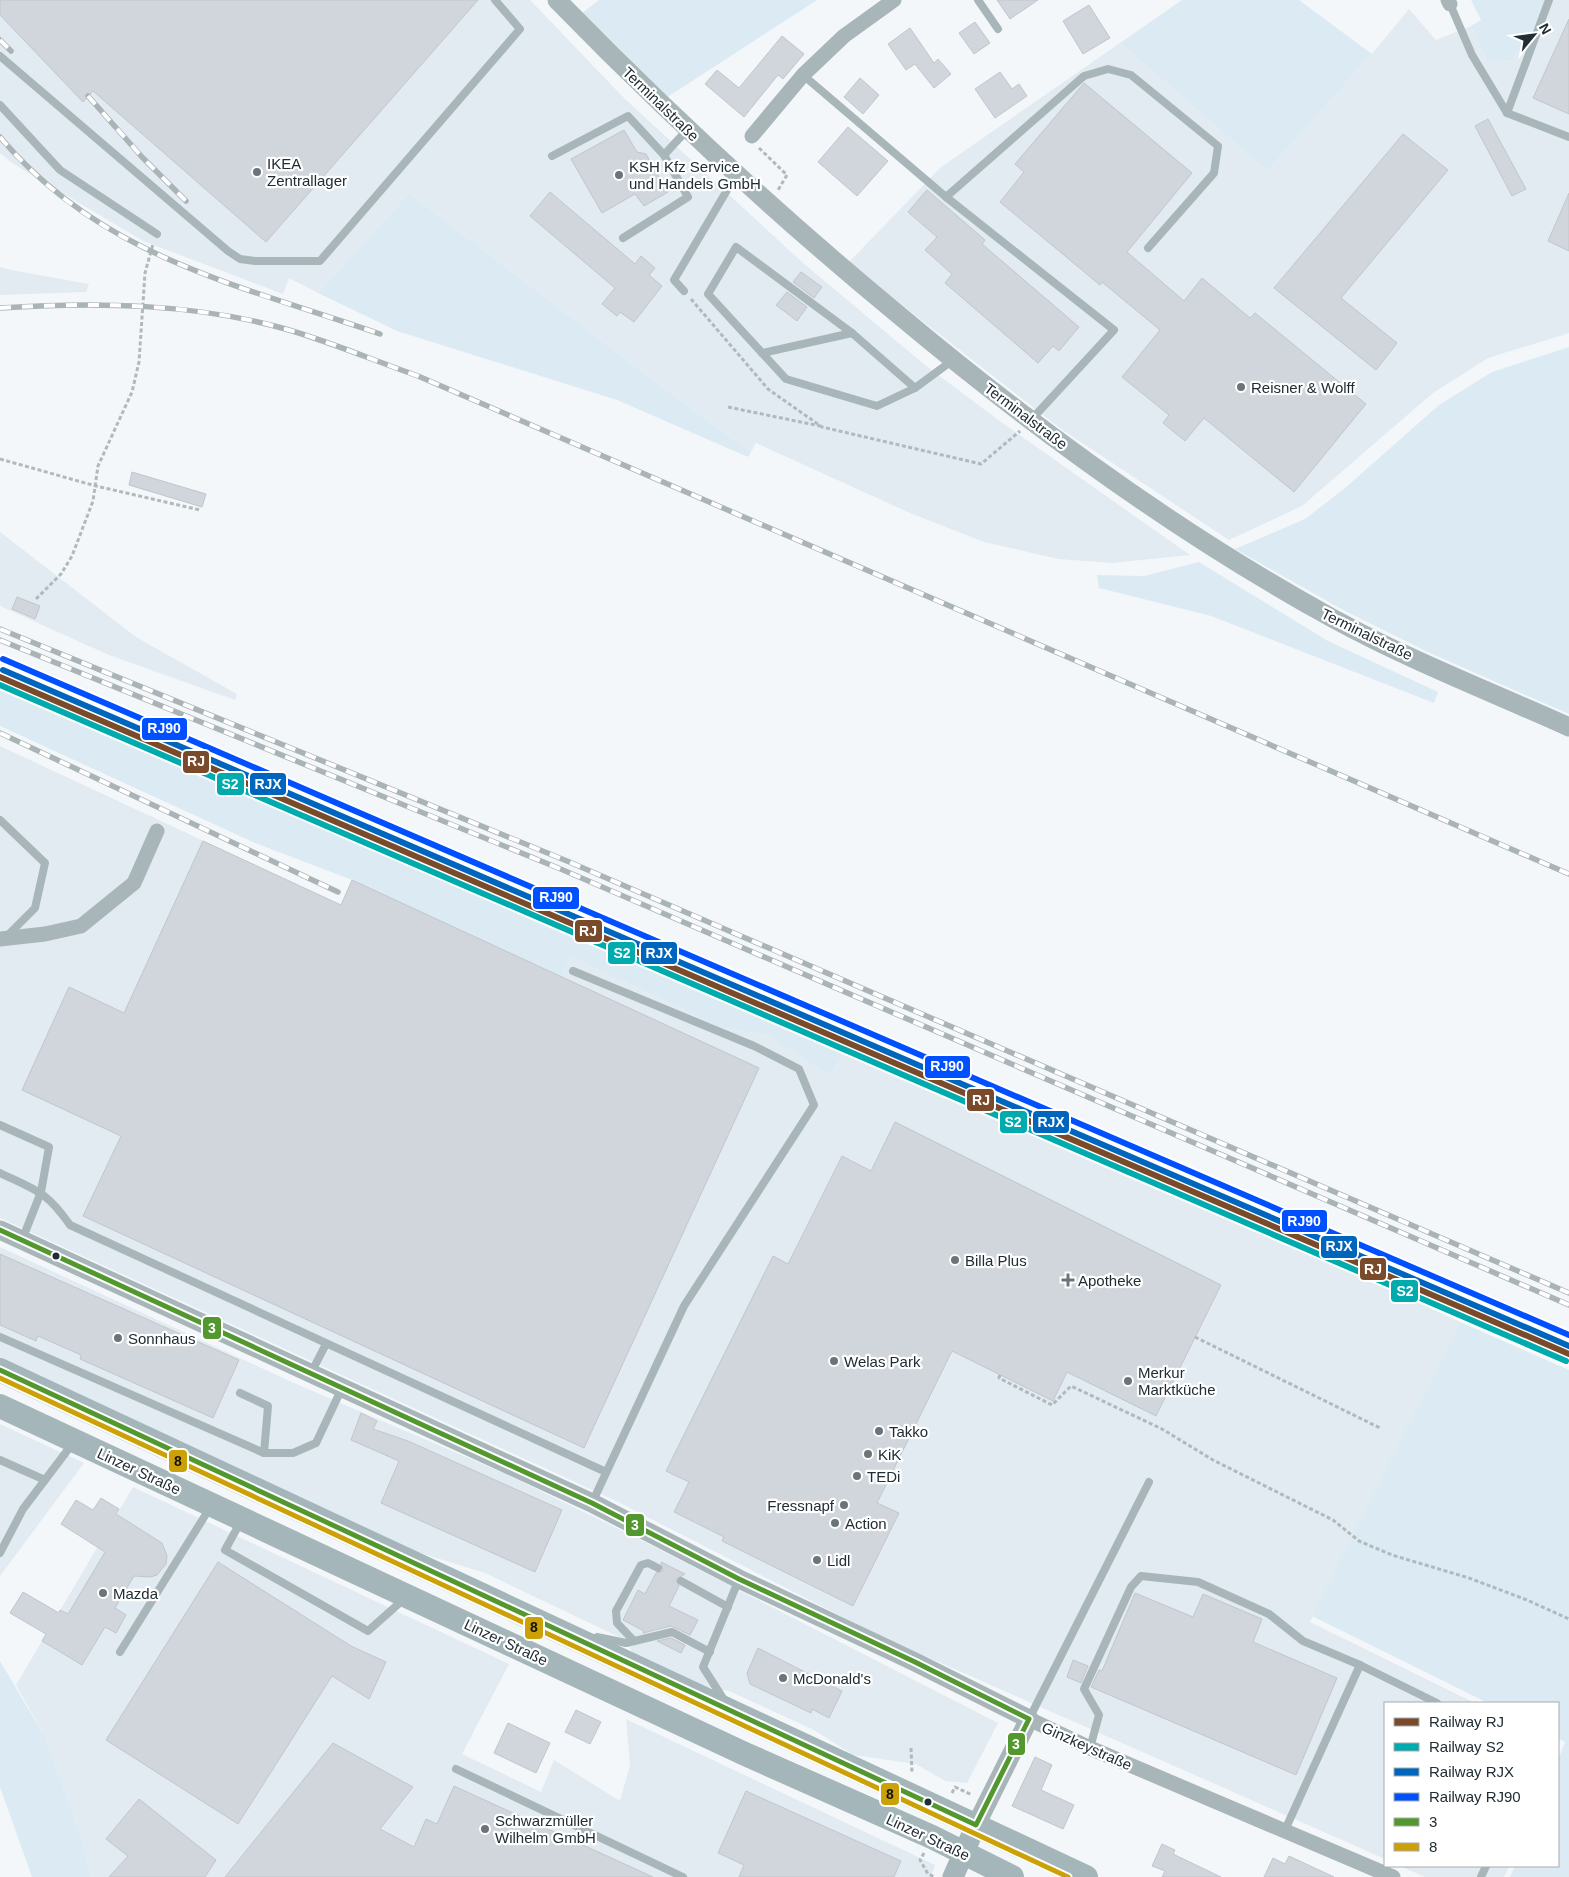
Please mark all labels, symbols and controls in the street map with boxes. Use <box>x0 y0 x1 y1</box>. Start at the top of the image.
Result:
north arrow <box>1509 10 1559 60</box>
text: N <box>1536 20 1555 37</box>
street label: Terminalstraße <box>619 63 703 145</box>
place label: IKEA Zentrallager <box>267 155 347 189</box>
place label: KSH Kfz Service und Handels GmbH <box>629 158 761 192</box>
marker: IKEA Zentrallager <box>251 166 263 178</box>
marker: KSH Kfz Service und Handels GmbH <box>613 169 625 181</box>
street label: Terminalstraße <box>981 379 1071 453</box>
place label: Reisner & Wolff <box>1251 379 1355 396</box>
marker: Reisner & Wolff <box>1235 381 1247 393</box>
street label: Terminalstraße <box>1319 605 1415 663</box>
line badge: RJ90 <box>141 717 188 741</box>
text: RJ90 <box>147 720 181 736</box>
line badge: RJ <box>182 750 210 774</box>
text: RJ <box>187 753 205 769</box>
line badge: S2 <box>216 772 245 796</box>
line badge: RJX <box>249 772 287 796</box>
text: S2 <box>221 776 239 792</box>
text: RJX <box>254 776 282 792</box>
line badge: RJ90 <box>532 886 580 910</box>
text: RJ90 <box>539 889 573 905</box>
line badge: RJ <box>574 919 603 943</box>
text: RJ <box>579 923 597 939</box>
line badge: S2 <box>607 941 636 965</box>
line badge: RJX <box>640 941 678 965</box>
text: S2 <box>613 945 631 961</box>
text: RJX <box>645 945 673 961</box>
line badge: RJ90 <box>924 1055 971 1079</box>
text: RJ90 <box>930 1058 964 1074</box>
line badge: RJ <box>966 1088 995 1112</box>
text: RJ <box>972 1092 990 1108</box>
line badge: S2 <box>999 1110 1028 1134</box>
line badge: RJX <box>1032 1110 1070 1134</box>
text: S2 <box>1004 1114 1022 1130</box>
text: RJX <box>1037 1114 1065 1130</box>
line badge: RJ90 <box>1281 1209 1328 1233</box>
text: RJ90 <box>1287 1213 1321 1229</box>
line badge: RJX <box>1320 1235 1358 1259</box>
text: RJX <box>1325 1238 1353 1254</box>
unlabelled marker <box>51 1251 61 1261</box>
place label: Billa Plus <box>965 1252 1027 1269</box>
marker: Billa Plus <box>949 1254 961 1266</box>
line badge: RJ <box>1359 1257 1387 1281</box>
text: RJ <box>1364 1261 1382 1277</box>
place label: Apotheke <box>1078 1272 1141 1289</box>
marker: Apotheke <box>1062 1274 1074 1286</box>
line badge: S2 <box>1390 1279 1419 1303</box>
text: S2 <box>1396 1283 1414 1299</box>
line badge: 3 <box>202 1316 222 1340</box>
text: 3 <box>208 1320 216 1336</box>
place label: Sonnhaus <box>128 1330 196 1347</box>
marker: Sonnhaus <box>112 1332 124 1344</box>
place label: Welas Park <box>844 1353 921 1370</box>
marker: Welas Park <box>828 1355 840 1367</box>
place label: Merkur Marktküche <box>1138 1364 1216 1398</box>
marker: Merkur Marktküche <box>1122 1375 1134 1387</box>
place label: Takko <box>889 1423 928 1440</box>
marker: Takko <box>873 1425 885 1437</box>
street label: Linzer Straße <box>95 1444 183 1498</box>
place label: KiK <box>878 1446 901 1463</box>
marker: KiK <box>862 1448 874 1460</box>
line badge: 8 <box>168 1449 188 1473</box>
text: 8 <box>174 1453 182 1469</box>
place label: TEDi <box>867 1468 900 1485</box>
marker: TEDi <box>851 1470 863 1482</box>
place label: Fressnapf <box>767 1497 835 1514</box>
marker: Fressnapf <box>838 1499 850 1511</box>
line badge: 3 <box>625 1513 645 1537</box>
place label: Action <box>845 1515 887 1532</box>
text: 3 <box>631 1517 639 1533</box>
marker: Action <box>829 1517 841 1529</box>
place label: Lidl <box>827 1552 850 1569</box>
marker: Lidl <box>811 1554 823 1566</box>
place label: Mazda <box>113 1585 159 1602</box>
marker: Mazda <box>97 1587 109 1599</box>
street label: Linzer Straße <box>462 1615 550 1669</box>
line badge: 8 <box>524 1616 544 1640</box>
text: 8 <box>530 1619 538 1635</box>
place label: McDonald's <box>793 1670 871 1687</box>
marker: McDonald's <box>777 1672 789 1684</box>
legend <box>1384 1702 1559 1867</box>
text: Railway RJ <box>1429 1713 1504 1730</box>
street label: Ginzkeystraße <box>1039 1719 1135 1773</box>
line badge: 3 <box>1007 1732 1026 1756</box>
text: 3 <box>1012 1736 1020 1752</box>
text: Railway S2 <box>1429 1738 1504 1755</box>
text: Railway RJX <box>1429 1763 1514 1780</box>
line badge: 8 <box>880 1782 900 1806</box>
text: 8 <box>886 1786 894 1802</box>
text: Railway RJ90 <box>1429 1788 1521 1805</box>
unlabelled marker <box>923 1797 933 1807</box>
street label: Linzer Straße <box>884 1810 972 1864</box>
place label: Schwarzmüller Wilhelm GmbH <box>495 1812 596 1846</box>
text: 3 <box>1429 1813 1437 1830</box>
marker: Schwarzmüller Wilhelm GmbH <box>479 1823 491 1835</box>
text: 8 <box>1429 1838 1437 1855</box>

